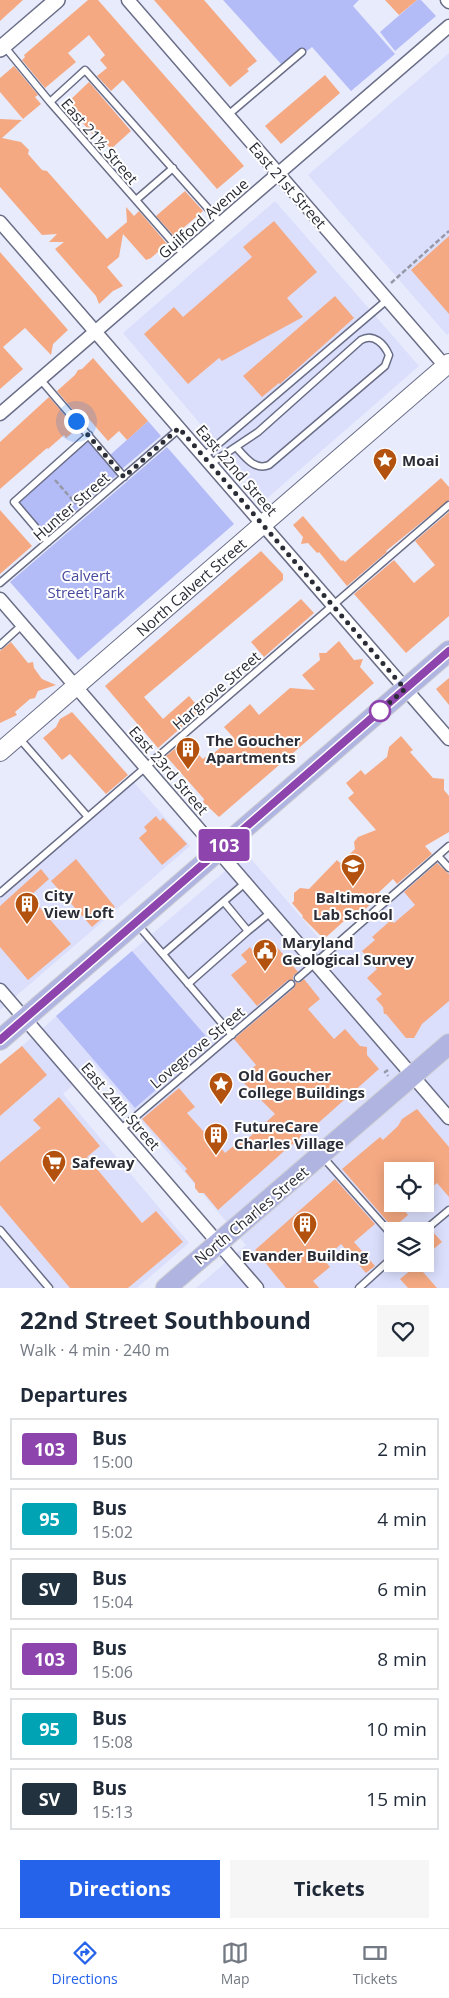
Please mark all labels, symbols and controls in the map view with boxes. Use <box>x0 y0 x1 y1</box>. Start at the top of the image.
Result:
street label: East 21½ Street <box>57 94 143 188</box>
street label: East 21st Street <box>245 137 331 233</box>
street label: Guilford Avenue <box>154 173 252 263</box>
your location <box>64 409 89 434</box>
street label: East 22nd Street <box>192 420 282 520</box>
place icon: Moai <box>372 447 398 481</box>
place label: Moai <box>402 450 439 470</box>
street label: Hunter Street <box>29 467 113 545</box>
street label: North Calvert Street <box>132 534 250 640</box>
park label: Calvert Street Park <box>47 565 125 602</box>
street label: Hargrove Street <box>168 646 264 734</box>
unlabelled marker <box>369 700 391 722</box>
street label: East 23rd Street <box>125 721 213 819</box>
place label: The Goucher Apartments <box>206 730 301 767</box>
building icon: The Goucher Apartments <box>175 736 201 770</box>
line badge: 103 <box>195 829 253 861</box>
text: 103 <box>209 833 239 857</box>
school or university icon: Baltimore Lab School <box>340 853 366 887</box>
place label: City View Loft <box>44 885 114 922</box>
place label: Baltimore Lab School <box>313 887 393 924</box>
building icon: City View Loft <box>14 891 40 925</box>
place label: Maryland Geological Survey <box>282 932 415 969</box>
public building icon: Maryland Geological Survey <box>252 938 278 972</box>
street label: Lovegrove Street <box>145 1001 249 1093</box>
street label: East 24th Street <box>77 1058 165 1154</box>
place label: Old Goucher College Buildings <box>238 1065 365 1102</box>
place icon: Old Goucher College Buildings <box>208 1071 234 1105</box>
place label: FutureCare Charles Village <box>234 1116 344 1153</box>
building icon: FutureCare Charles Village <box>203 1122 229 1156</box>
supermarket icon: Safeway <box>41 1149 67 1183</box>
place label: Safeway <box>72 1152 135 1172</box>
street label: North Charles Street <box>190 1161 312 1269</box>
map controls <box>384 1162 434 1272</box>
button: locate <box>384 1162 434 1212</box>
building icon: Evander Building <box>292 1211 318 1245</box>
button: layers <box>384 1222 434 1272</box>
place label: Evander Building <box>242 1245 369 1265</box>
text: 22nd Street Southbound <box>20 1303 311 1336</box>
button: heart <box>377 1305 429 1357</box>
text: Walk · 4 min · 240 m <box>20 1339 170 1361</box>
text: Departures <box>20 1382 127 1408</box>
text: Bus <box>92 1425 127 1451</box>
text: 2 min <box>377 1436 427 1462</box>
text: 103 <box>34 1437 65 1461</box>
text: 15:00 <box>92 1451 133 1473</box>
text: Bus <box>92 1495 127 1521</box>
text: 4 min <box>377 1506 427 1532</box>
text: 95 <box>39 1507 60 1531</box>
text: 15:02 <box>92 1521 133 1543</box>
text: Bus <box>92 1565 127 1591</box>
text: 6 min <box>377 1576 427 1602</box>
text: SV <box>39 1577 60 1601</box>
text: 15:04 <box>92 1591 133 1613</box>
text: Bus <box>92 1635 127 1661</box>
text: 8 min <box>377 1646 427 1672</box>
text: 103 <box>34 1647 65 1671</box>
text: 15:06 <box>92 1661 133 1683</box>
text: Bus <box>92 1705 127 1731</box>
text: 10 min <box>366 1716 427 1742</box>
text: 95 <box>39 1717 60 1741</box>
text: 15:08 <box>92 1731 133 1753</box>
text: Bus <box>92 1775 127 1801</box>
text: 15 min <box>366 1786 427 1812</box>
text: SV <box>39 1787 60 1811</box>
text: 15:13 <box>92 1801 133 1823</box>
button: Directions <box>20 1860 220 1918</box>
button: Tickets <box>230 1860 429 1918</box>
tab: Directions <box>52 1939 118 1988</box>
tab: Map <box>221 1939 250 1988</box>
tab: Tickets <box>353 1939 397 1988</box>

